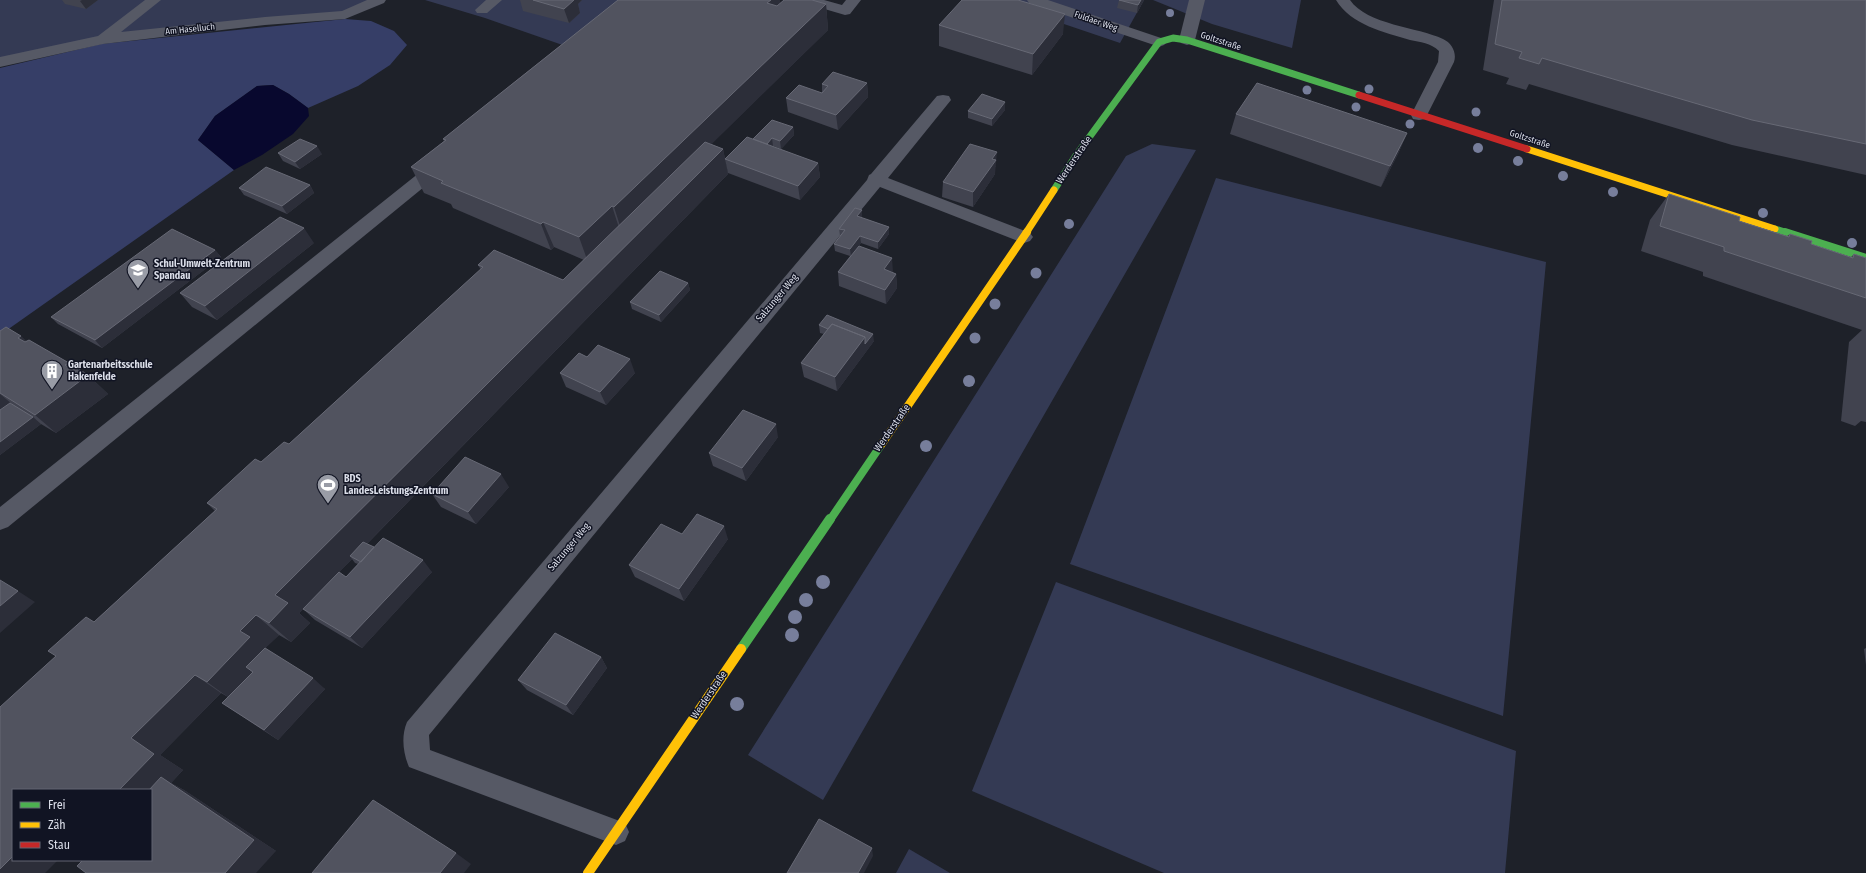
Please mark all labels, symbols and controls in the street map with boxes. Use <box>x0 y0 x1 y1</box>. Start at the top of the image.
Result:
street label: Fuldaer Weg <box>1073 9 1120 33</box>
street label: Am Haselluch <box>165 21 216 37</box>
street label: Goltzstraße <box>1199 30 1243 52</box>
street label: Goltzstraße <box>1508 128 1552 150</box>
street label: Werderstraße <box>1054 134 1094 186</box>
school or university icon: Schul-Umwelt-Zentrum Spandau <box>125 257 151 290</box>
place label: Schul-Umwelt-Zentrum Spandau <box>154 258 250 282</box>
street label: Salzunger Weg <box>753 271 801 325</box>
building icon: Gartenarbeitsschule Hakenfelde <box>39 358 65 391</box>
place label: Gartenarbeitsschule Hakenfelde <box>68 359 153 383</box>
street label: Werderstraße <box>871 402 913 454</box>
sports icon: BDS LandesLeistungsZentrum <box>315 472 341 505</box>
place label: BDS LandesLeistungsZentrum <box>344 473 449 497</box>
street label: Salzunger Weg <box>545 520 593 574</box>
street label: Werderstraße <box>689 669 729 721</box>
legend <box>12 789 152 861</box>
text: Frei <box>48 798 66 812</box>
text: Zäh <box>48 818 66 832</box>
text: Stau <box>48 838 70 852</box>

